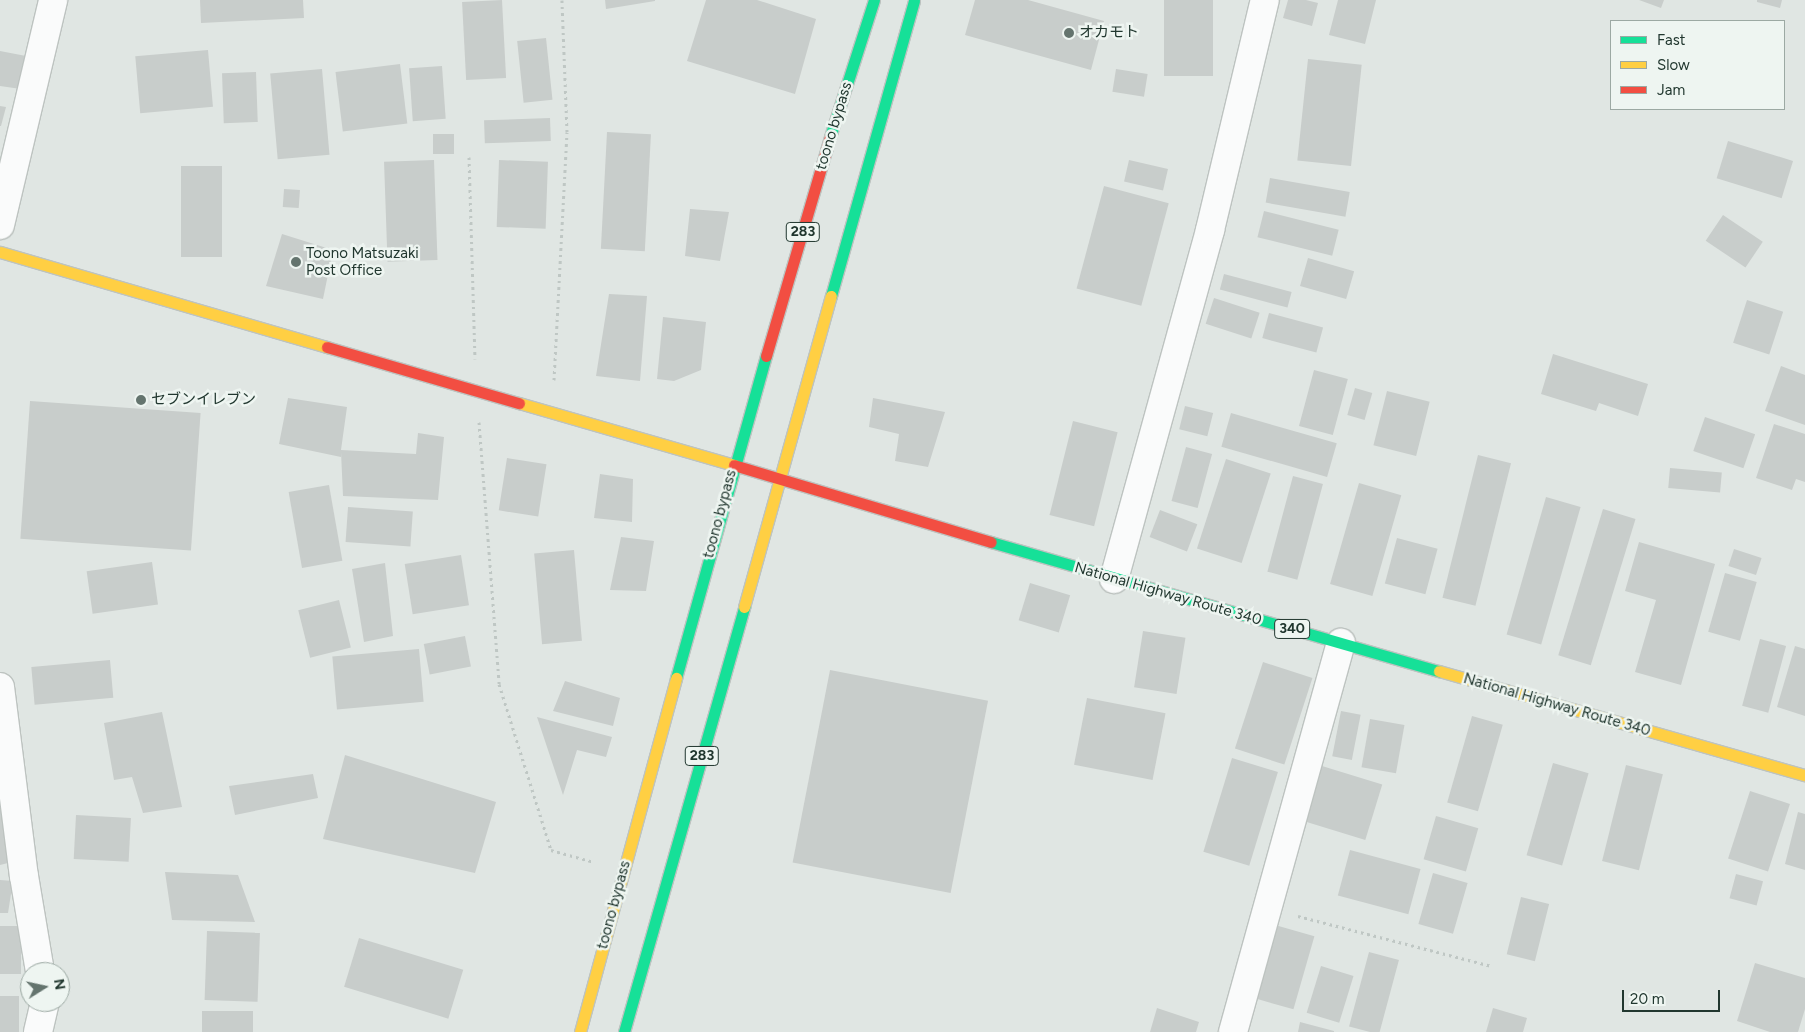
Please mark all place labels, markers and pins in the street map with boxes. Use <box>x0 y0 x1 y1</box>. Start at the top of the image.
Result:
place label: オカモト <box>1079 24 1139 42</box>
marker: オカモト <box>1063 27 1075 39</box>
place label: Toono Matsuzaki Post Office <box>306 244 419 279</box>
marker: Toono Matsuzaki Post Office <box>290 256 302 268</box>
place label: セブンイレブン <box>151 391 256 409</box>
marker: セブンイレブン <box>135 394 147 406</box>

